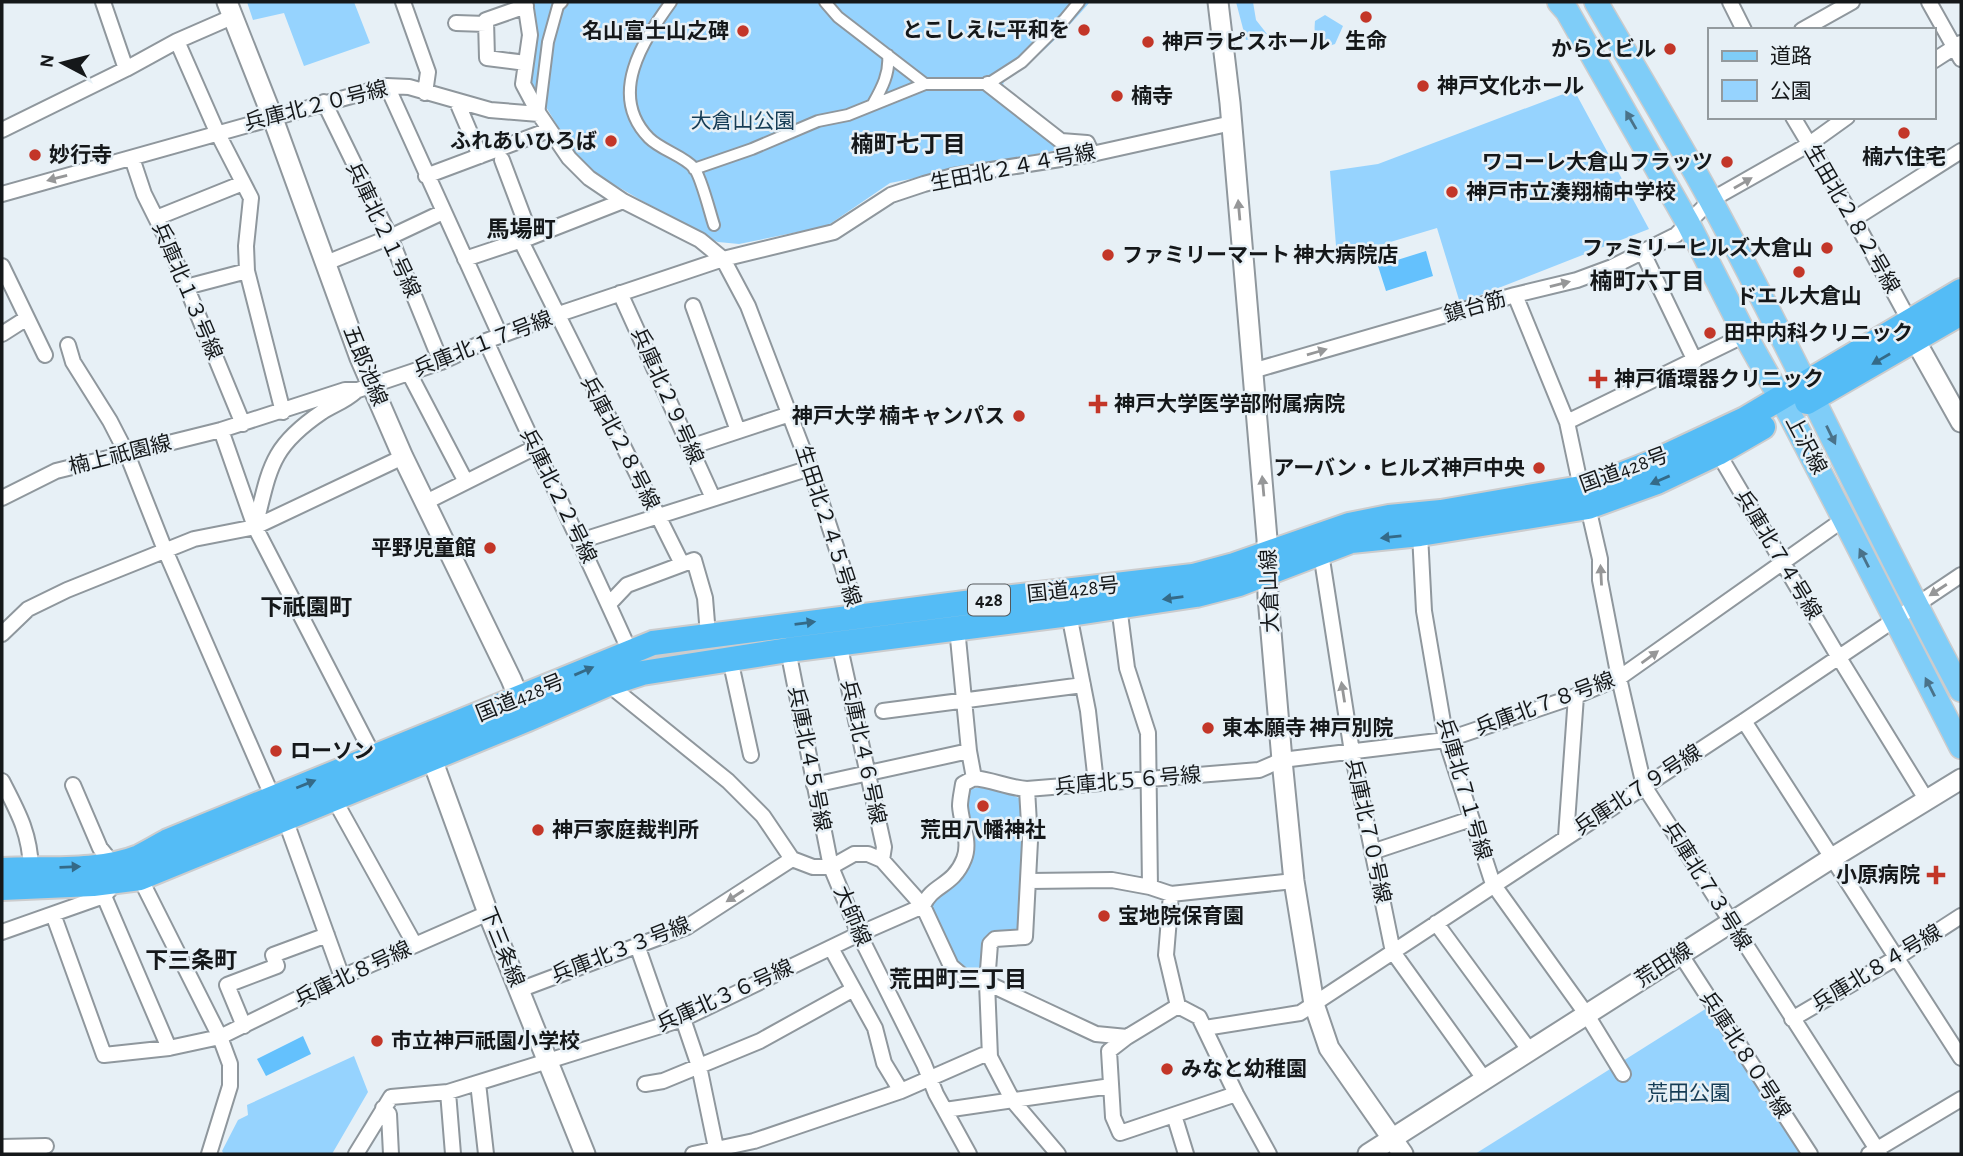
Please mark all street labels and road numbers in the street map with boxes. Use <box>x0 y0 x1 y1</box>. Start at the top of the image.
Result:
street label: 兵庫北２０号線 <box>242 77 390 134</box>
street label: 生田北２４４号線 <box>928 141 1097 194</box>
street label: 生田北２８２号線 <box>1801 141 1904 297</box>
street label: 兵庫北２１号線 <box>342 159 424 301</box>
street label: 兵庫北１３号線 <box>149 219 226 363</box>
street label: 鎮台筋 <box>1442 287 1508 326</box>
street label: 兵庫北１７号線 <box>410 307 555 380</box>
street label: 五郎池線 <box>340 323 391 409</box>
street label: 兵庫北２９号線 <box>628 324 707 467</box>
street label: 兵庫北２８号線 <box>577 372 664 513</box>
street label: 上沢線 <box>1782 412 1831 478</box>
street label: 兵庫北２２号線 <box>516 425 601 567</box>
street label: 楠上祇園線 <box>66 431 173 478</box>
street label: 生田北２４５号線 <box>792 443 865 609</box>
street label: 国道428号 <box>1577 443 1671 496</box>
street label: 兵庫北７４号線 <box>1731 486 1826 623</box>
street label: 大倉山線 <box>1257 549 1282 633</box>
street label: 国道428号 <box>1026 574 1120 605</box>
road number: 428 <box>968 584 1010 615</box>
street label: 兵庫北７８号線 <box>1472 668 1618 739</box>
street label: 国道428号 <box>473 670 567 725</box>
street label: 兵庫北４６号線 <box>837 678 890 826</box>
street label: 兵庫北４５号線 <box>785 685 834 833</box>
street label: 兵庫北７１号線 <box>1434 715 1495 863</box>
street label: 兵庫北７９号線 <box>1570 740 1705 839</box>
street label: 兵庫北７０号線 <box>1342 757 1395 905</box>
street label: 兵庫北５６号線 <box>1054 763 1202 798</box>
street label: 兵庫北７３号線 <box>1659 818 1756 954</box>
street label: 大師線 <box>830 883 875 949</box>
street label: 下三条線 <box>477 904 528 990</box>
street label: 兵庫北３３号線 <box>548 913 693 986</box>
street label: 兵庫北８４号線 <box>1808 920 1945 1015</box>
street label: 兵庫北８号線 <box>291 937 415 1010</box>
street label: 荒田線 <box>1631 938 1696 991</box>
street label: 兵庫北３６号線 <box>653 956 796 1035</box>
street label: 兵庫北８０号線 <box>1696 987 1795 1122</box>

